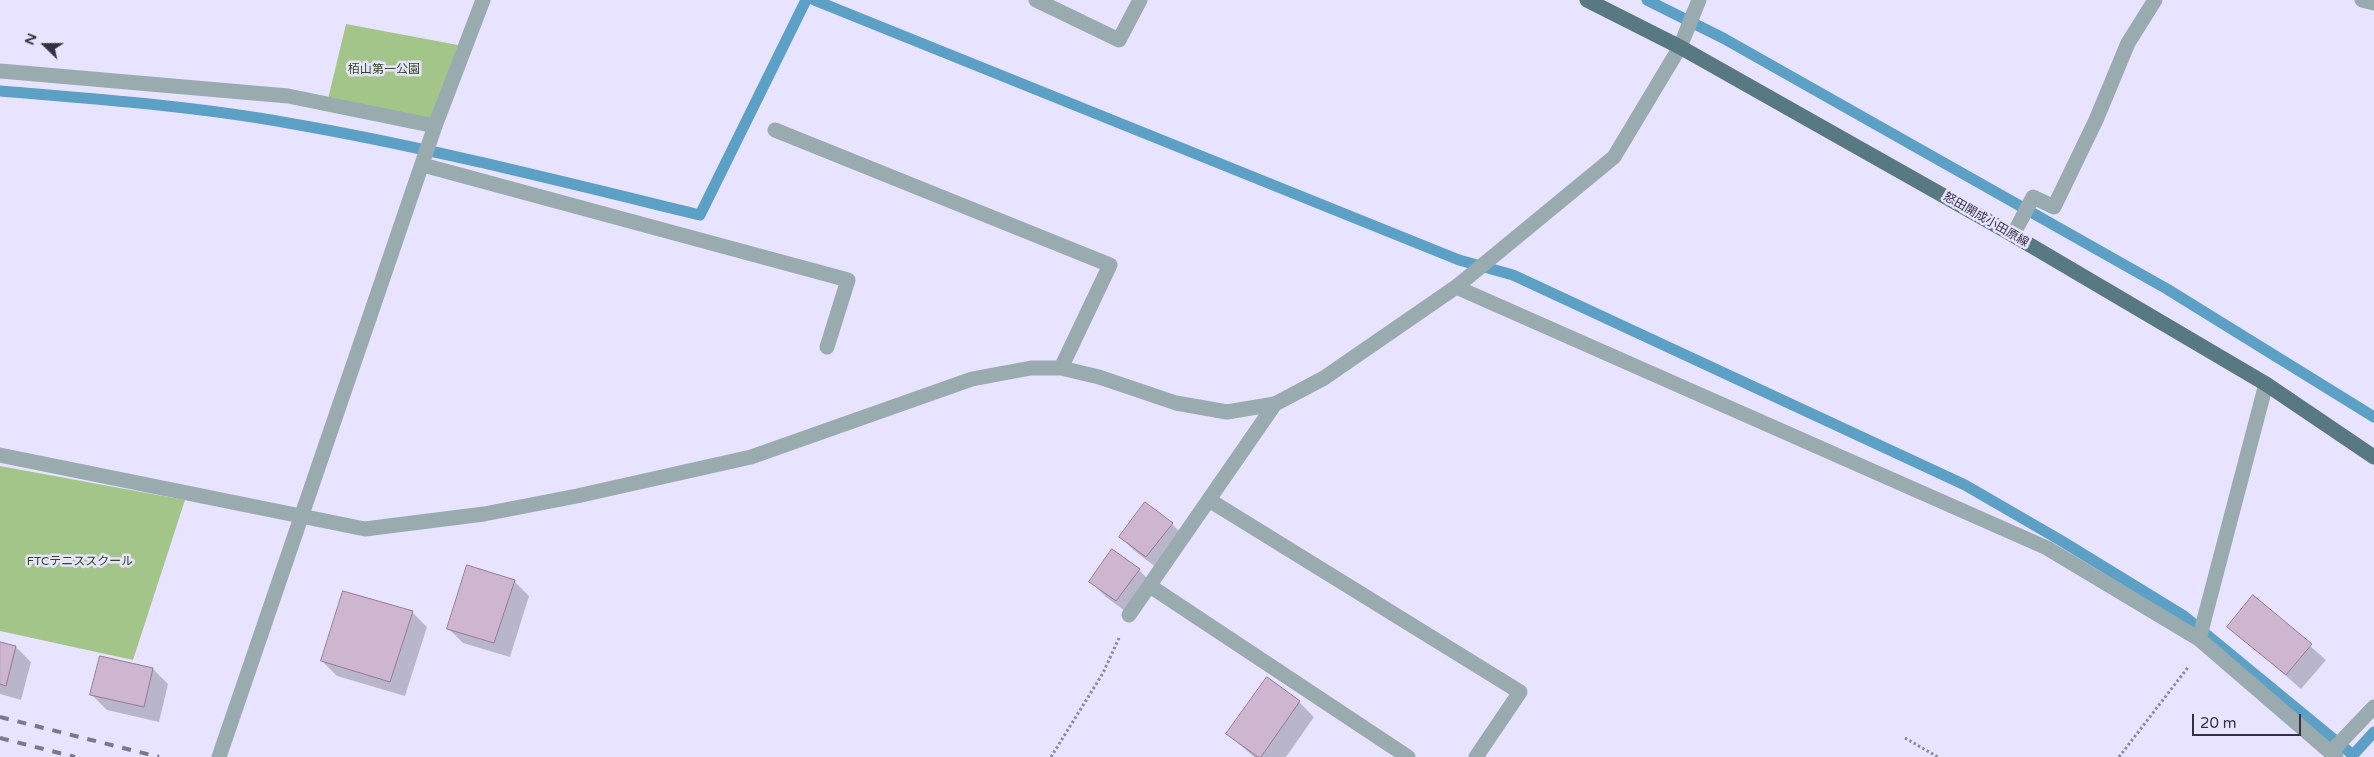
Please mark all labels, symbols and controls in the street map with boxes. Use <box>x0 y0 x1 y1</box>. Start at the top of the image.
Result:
north arrow <box>20 20 70 70</box>
text: N <box>21 31 41 48</box>
park label: 栢山第一公園 <box>348 63 420 77</box>
street label: 怒田開成小田原線 <box>1941 190 2031 250</box>
park label: FTCテニススクール <box>27 555 133 569</box>
scale bar <box>2194 704 2303 736</box>
text: 20 m <box>2200 714 2237 732</box>

